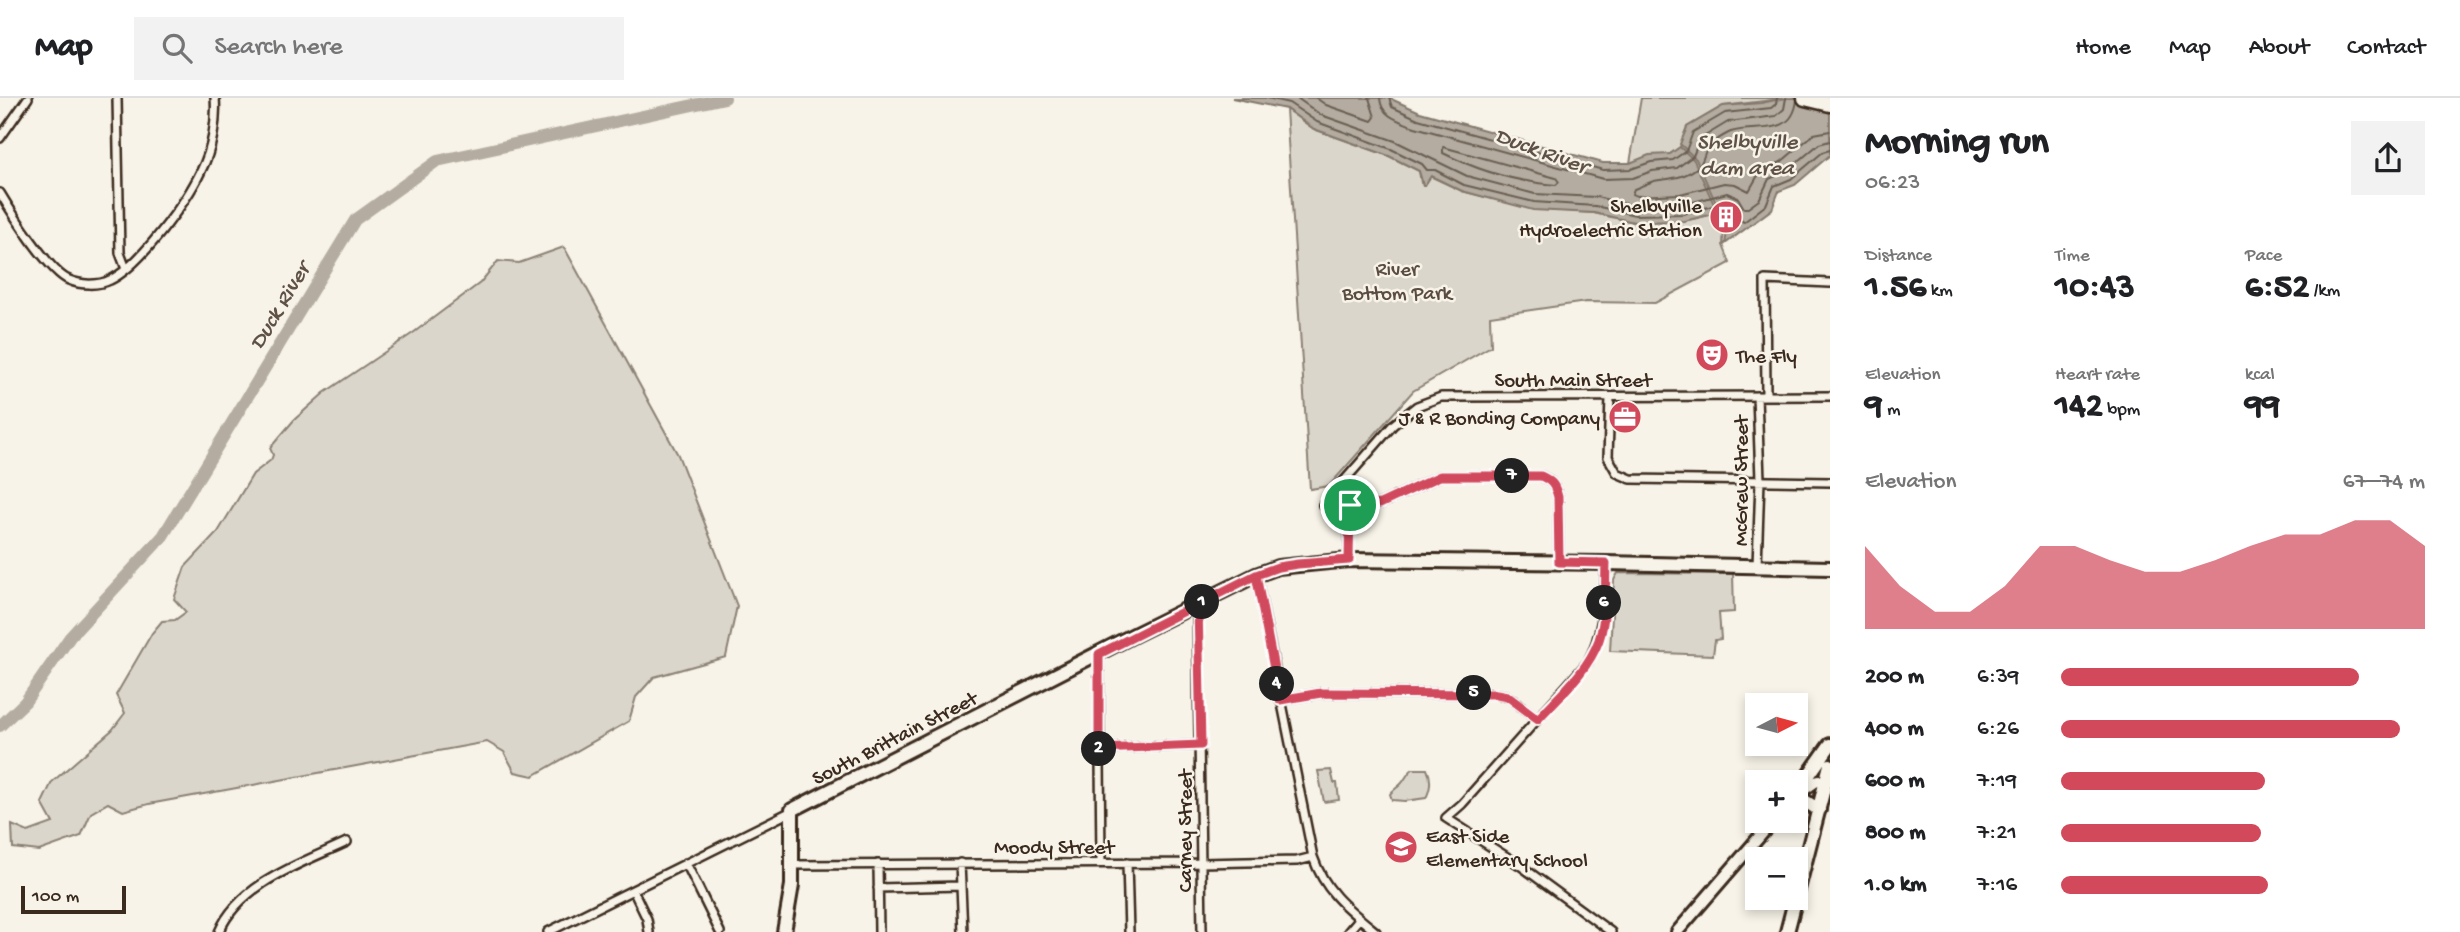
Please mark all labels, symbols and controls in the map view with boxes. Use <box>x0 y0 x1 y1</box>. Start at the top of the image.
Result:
search box <box>134 17 624 80</box>
text: Map <box>35 29 92 67</box>
icon: search <box>158 29 196 67</box>
text: Search here <box>214 33 343 64</box>
text: Home <box>2075 34 2131 63</box>
text: Map <box>2169 34 2211 63</box>
text: About <box>2249 34 2309 63</box>
text: Contact <box>2347 34 2425 63</box>
button: share <box>2351 121 2425 195</box>
text: Morning run <box>1865 122 2049 166</box>
water label: Duck River <box>1491 123 1595 183</box>
water label: Shelbyville dam area <box>1697 130 1798 183</box>
text: 06:23 <box>1865 170 1920 197</box>
place label: Shelbyville Hydroelectric Station <box>1519 196 1703 245</box>
building icon: Shelbyville Hydroelectric Station <box>1707 198 1745 236</box>
text: Distance <box>1865 245 1932 268</box>
text: Time <box>2055 245 2090 268</box>
text: Pace <box>2245 245 2282 268</box>
water label: Duck River <box>245 254 320 355</box>
park label: River Bottom Park <box>1341 259 1454 308</box>
text: 1.56 <box>1865 268 1926 309</box>
text: 10:43 <box>2055 268 2135 309</box>
text: 6:52 <box>2245 268 2309 309</box>
text: km <box>1926 280 1953 303</box>
text: /km <box>2309 280 2340 303</box>
theatre icon: The Fly <box>1693 336 1731 374</box>
place label: The Fly <box>1735 346 1797 371</box>
text: Elevation <box>1865 364 1941 387</box>
text: Heart rate <box>2055 364 2140 387</box>
text: kcal <box>2245 364 2275 387</box>
street label: South Main Street <box>1494 370 1654 395</box>
text: 9 <box>1865 387 1883 428</box>
text: 142 <box>2055 387 2103 428</box>
text: 99 <box>2245 387 2280 428</box>
office icon: J & R Bonding Company <box>1606 398 1644 436</box>
text: m <box>1883 399 1901 422</box>
text: bpm <box>2103 399 2140 422</box>
place label: J & R Bonding Company <box>1398 408 1600 433</box>
street label: McGrew Street <box>1731 413 1756 546</box>
pin: 7 <box>1494 458 1530 494</box>
text: 7 <box>1507 464 1516 487</box>
text: Elevation <box>1865 469 1956 496</box>
text: 67–74 m <box>2343 469 2425 496</box>
pin <box>1320 475 1380 535</box>
icon: arrive <box>1331 486 1369 524</box>
pin: 1 <box>1184 584 1220 620</box>
pin: 6 <box>1586 586 1622 620</box>
text: 1 <box>1198 590 1205 613</box>
text: 6 <box>1599 591 1608 614</box>
text: 200 m <box>1865 664 1924 691</box>
text: 6:39 <box>1977 664 2019 691</box>
pin: 4 <box>1260 666 1294 702</box>
text: 4 <box>1272 672 1281 695</box>
pin: 5 <box>1456 676 1492 710</box>
text: 5 <box>1469 681 1479 704</box>
street label: South Brittain Street <box>809 686 985 793</box>
north arrow <box>1745 693 1808 756</box>
map controls <box>1745 693 1808 910</box>
text: 400 m <box>1865 716 1924 743</box>
text: 6:26 <box>1977 716 2019 743</box>
pin: 2 <box>1082 732 1116 766</box>
text: 2 <box>1094 737 1103 760</box>
street label: Carney Street <box>1175 767 1200 892</box>
text: 600 m <box>1865 768 1925 795</box>
text: 7:19 <box>1977 768 2017 795</box>
button: + <box>1745 770 1808 833</box>
text: 800 m <box>1865 820 1926 847</box>
text: 7:21 <box>1977 820 2017 847</box>
place label: East Side Elementary School <box>1426 826 1588 875</box>
school or university icon: East Side Elementary School <box>1382 828 1420 866</box>
street label: Moody Street <box>994 837 1116 862</box>
button: − <box>1745 847 1808 910</box>
text: 1.0 km <box>1865 872 1927 899</box>
text: 7:16 <box>1977 872 2017 899</box>
scale bar <box>21 883 126 915</box>
text: 100 m <box>32 886 79 909</box>

